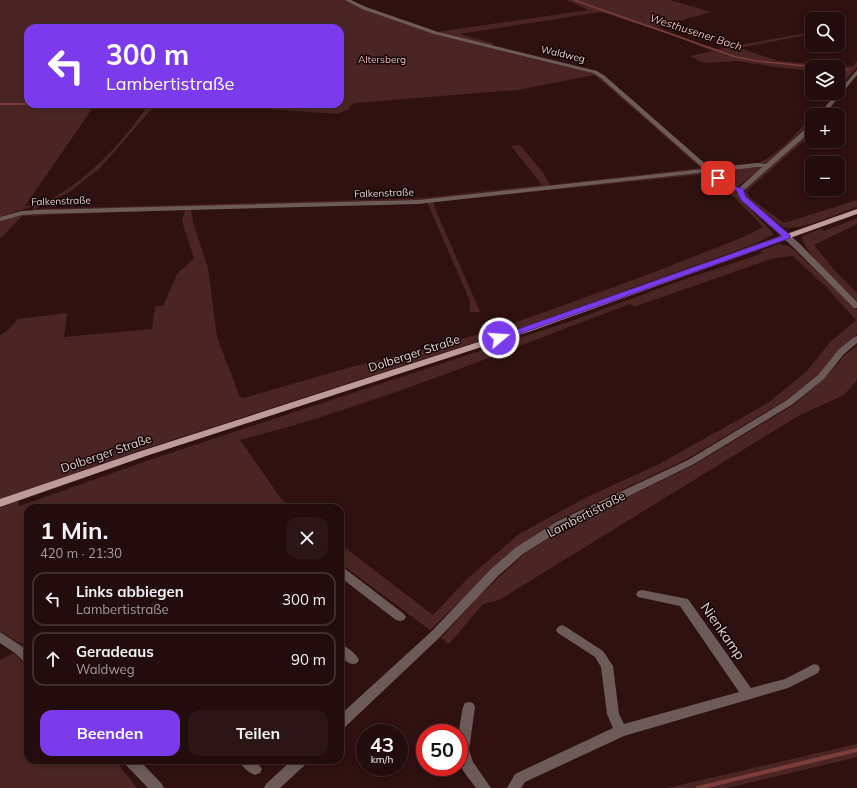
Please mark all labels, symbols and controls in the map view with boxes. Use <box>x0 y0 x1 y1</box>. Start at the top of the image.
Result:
water label: Westhusener Bach <box>648 10 744 54</box>
map controls <box>805 12 845 196</box>
button: search <box>805 12 845 52</box>
text: 300 m <box>106 37 189 72</box>
icon: left <box>40 40 92 92</box>
street label: Waldweg <box>540 43 586 65</box>
park label: Altersberg <box>358 53 406 66</box>
button: layers <box>805 60 845 100</box>
text: Lambertistraße <box>106 72 234 95</box>
button: + <box>805 108 845 148</box>
button: − <box>805 156 845 196</box>
pin <box>701 161 735 195</box>
icon: arrive <box>707 167 729 189</box>
street label: Falkenstraße <box>354 185 414 201</box>
street label: Falkenstraße <box>31 193 91 209</box>
position arrow <box>478 317 520 359</box>
street label: Dolberger Straße <box>366 331 462 375</box>
street label: Dolberger Straße <box>59 430 153 476</box>
street label: Lambertistraße <box>545 488 627 540</box>
text: 1 Min. <box>40 515 109 545</box>
button: close <box>286 517 328 559</box>
text: 420 m · 21:30 <box>40 545 122 561</box>
text: Links abbiegen <box>76 582 184 601</box>
icon: left <box>42 588 64 610</box>
text: 300 m <box>282 590 326 609</box>
street label: Nienkamp <box>697 599 749 663</box>
text: Lambertistraße <box>76 601 169 617</box>
text: Geradeaus <box>76 642 154 661</box>
icon: ahead <box>42 648 64 670</box>
text: 90 m <box>291 650 326 669</box>
text: Waldweg <box>76 661 135 677</box>
button: Beenden <box>40 710 180 756</box>
button: Teilen <box>188 710 328 756</box>
speed limit sign: 50 <box>416 724 468 776</box>
text: 43 <box>370 732 394 757</box>
text: km/h <box>371 753 393 766</box>

